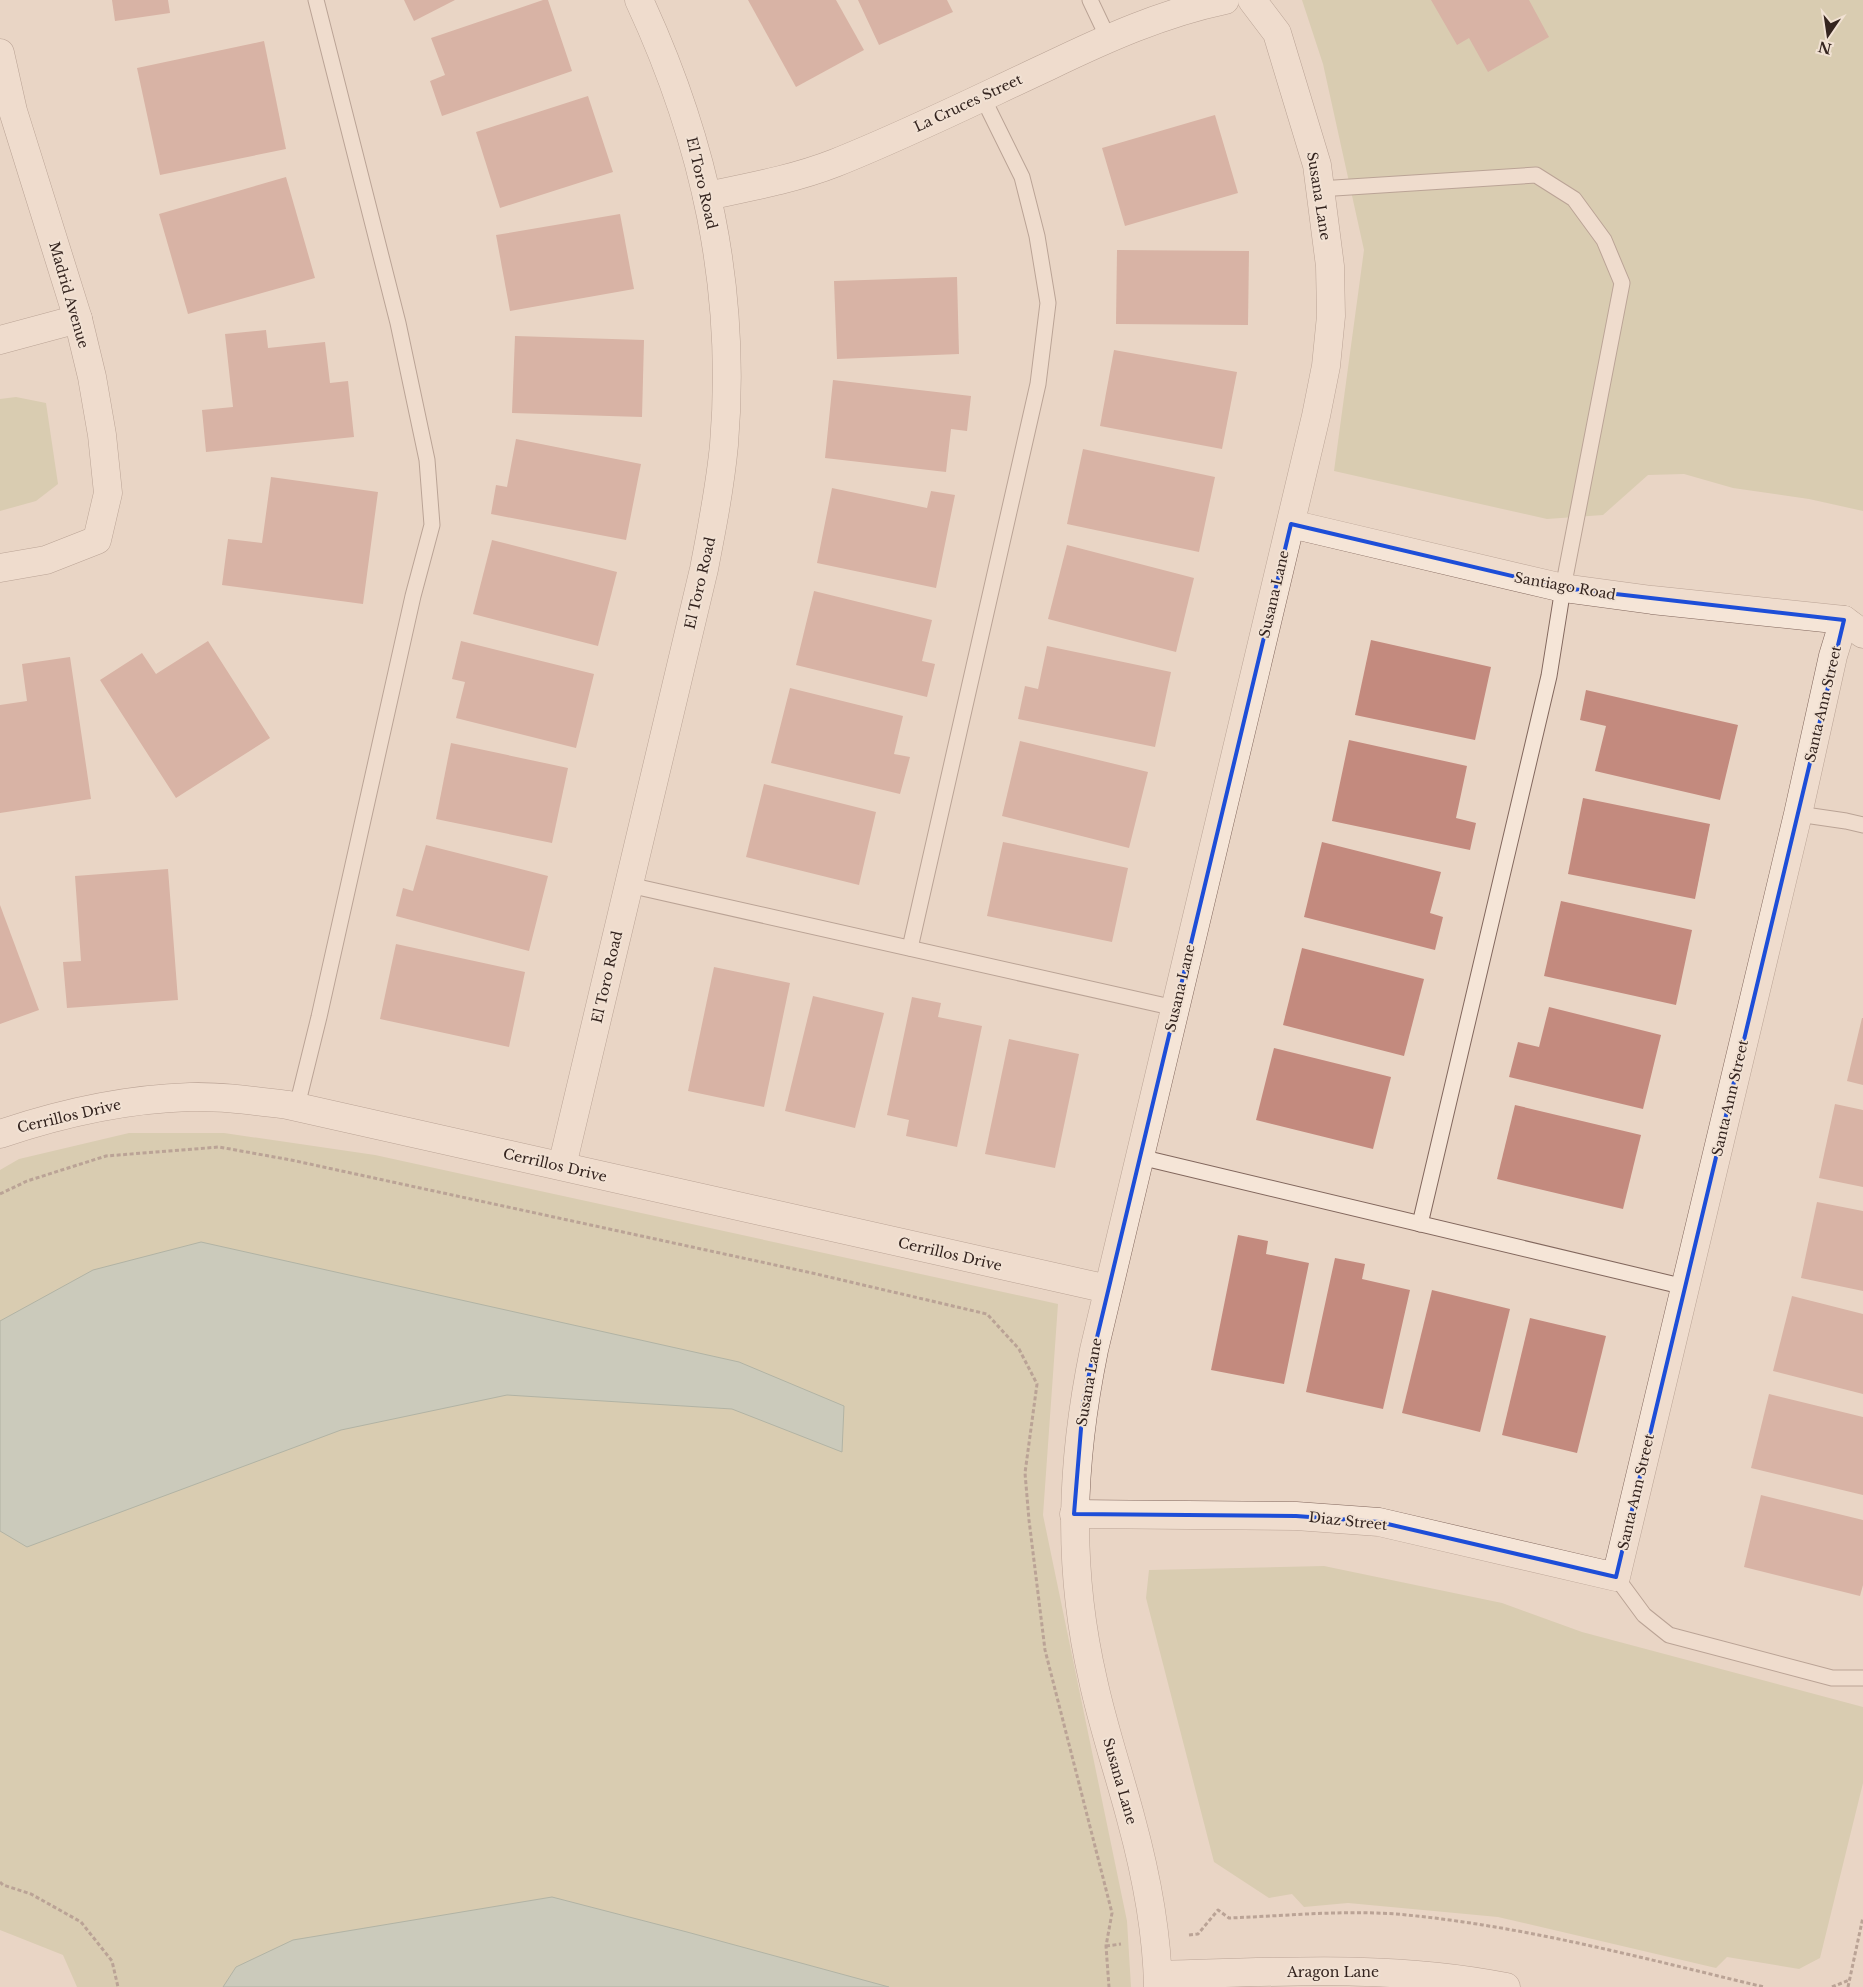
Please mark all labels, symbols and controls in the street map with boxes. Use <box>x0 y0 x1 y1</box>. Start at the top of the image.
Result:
north arrow <box>1803 10 1853 60</box>
text: N <box>1817 37 1834 58</box>
street label: La Cruces Street <box>911 70 1026 136</box>
street label: El Toro Road <box>683 135 721 231</box>
street label: Susana Lane <box>1303 150 1335 242</box>
street label: Madrid Avenue <box>45 240 93 350</box>
street label: El Toro Road <box>681 535 719 631</box>
street label: Susana Lane <box>1255 548 1293 640</box>
street label: Santiago Road <box>1513 568 1618 604</box>
street label: Santa Ann Street <box>1801 643 1845 764</box>
street label: El Toro Road <box>588 929 626 1025</box>
street label: Susana Lane <box>1161 942 1199 1034</box>
street label: Santa Ann Street <box>1708 1037 1752 1158</box>
street label: Cerrillos Drive <box>15 1095 123 1137</box>
street label: Cerrillos Drive <box>501 1144 609 1186</box>
street label: Cerrillos Drive <box>896 1233 1004 1275</box>
street label: Susana Lane <box>1072 1336 1106 1428</box>
street label: Santa Ann Street <box>1614 1431 1658 1552</box>
street label: Diaz Street <box>1308 1508 1389 1534</box>
street label: Susana Lane <box>1099 1736 1141 1826</box>
street label: Aragon Lane <box>1286 1963 1379 1981</box>

